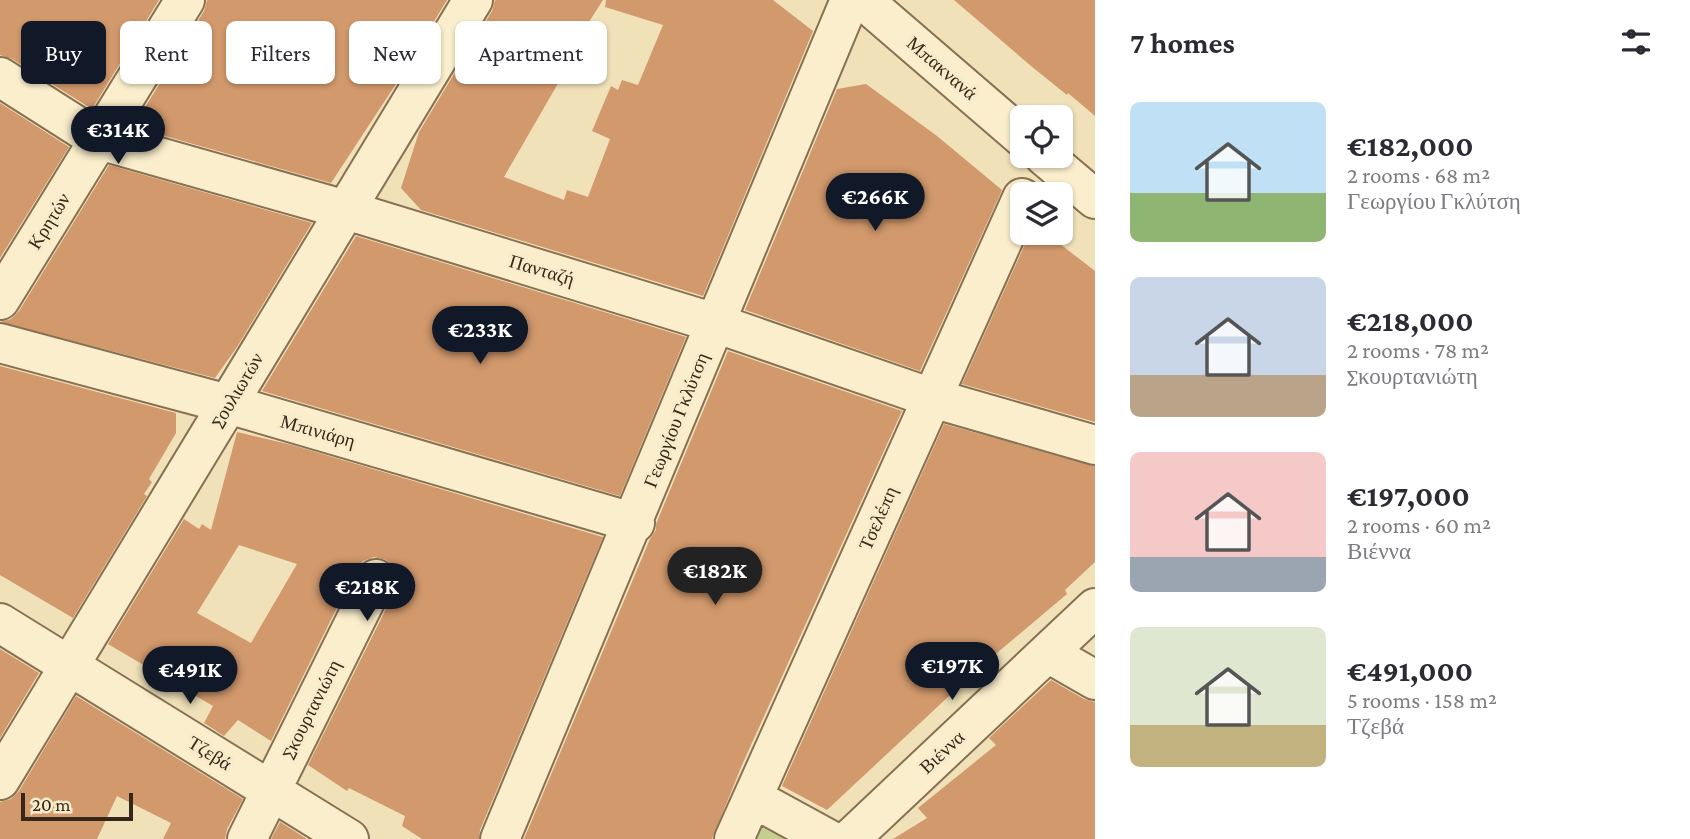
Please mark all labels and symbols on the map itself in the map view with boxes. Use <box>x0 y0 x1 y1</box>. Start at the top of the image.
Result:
street label: Μπακνανά <box>903 32 981 104</box>
pin: €314K <box>69 106 167 166</box>
pin: €266K <box>826 174 924 233</box>
street label: Κρητών <box>24 189 75 253</box>
street label: Πανταζή <box>507 250 577 290</box>
pin: €233K <box>431 306 529 366</box>
street label: Σουλιωτών <box>207 348 268 431</box>
street label: Γεωργίου Γκλύτση <box>639 350 713 490</box>
street label: Μπινιάρη <box>278 410 358 452</box>
street label: Τσελέπη <box>855 483 901 553</box>
pin: €182K <box>666 548 764 607</box>
pin: €218K <box>318 564 416 623</box>
pin: €197K <box>903 642 1001 702</box>
pin: €491K <box>141 646 239 706</box>
street label: Σκουρτανιώτη <box>277 656 345 762</box>
street label: Βιέννα <box>915 726 969 778</box>
street label: Τζεβά <box>184 732 236 774</box>
scale bar <box>21 790 133 822</box>

